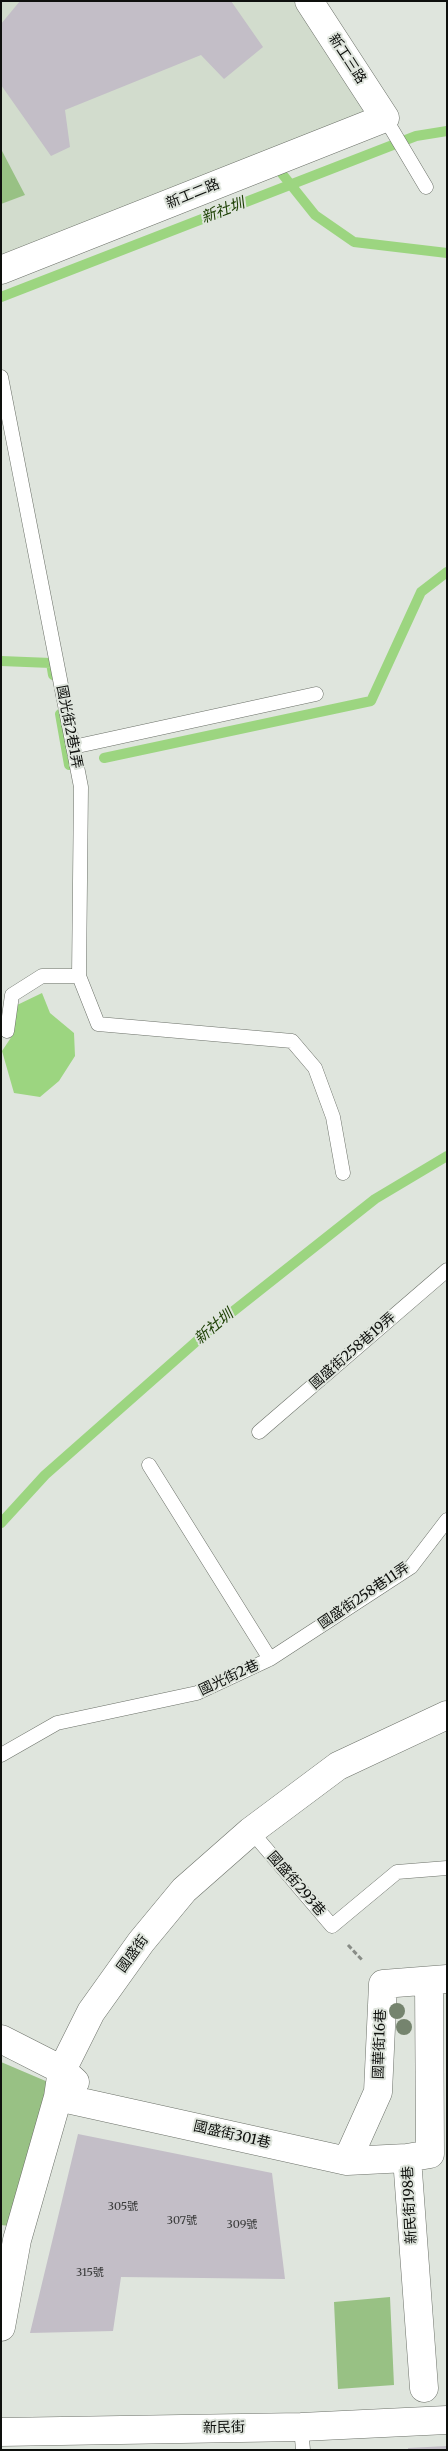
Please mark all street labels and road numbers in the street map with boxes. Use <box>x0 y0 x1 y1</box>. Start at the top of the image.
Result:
street label: 新工三路 <box>325 31 369 87</box>
street label: 新工二路 <box>164 176 222 212</box>
street label: 國光街2巷1弄 <box>53 684 85 770</box>
street label: 國盛街258巷19弄 <box>307 1309 399 1393</box>
street label: 國盛街258巷11弄 <box>315 1559 413 1633</box>
street label: 國光街2巷 <box>196 1657 262 1699</box>
street label: 國盛街293巷 <box>263 1848 329 1920</box>
street label: 國盛街 <box>114 1932 152 1976</box>
street label: 國華街16巷 <box>370 2009 390 2079</box>
street label: 國盛街301巷 <box>192 2118 272 2152</box>
street label: 新民街198巷 <box>400 2165 420 2245</box>
street label: 新民街 <box>203 2419 245 2437</box>

